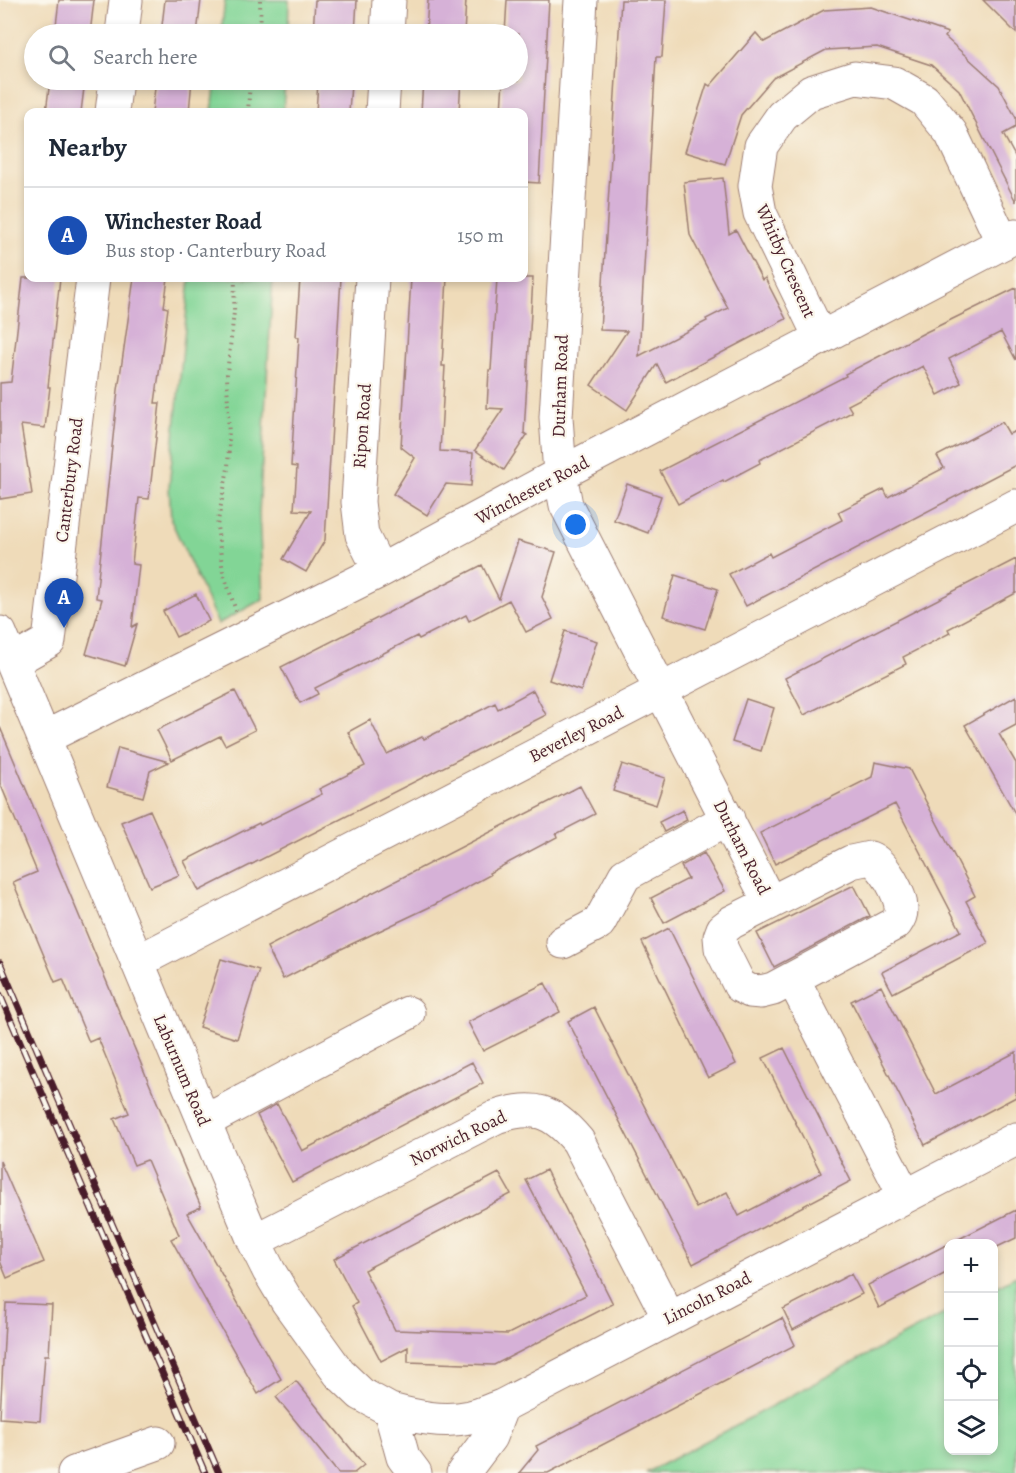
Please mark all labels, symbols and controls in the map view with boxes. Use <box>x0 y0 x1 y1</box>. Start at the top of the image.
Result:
search box <box>24 24 528 90</box>
icon: search <box>45 41 78 74</box>
text: Search here <box>93 42 198 72</box>
text: Nearby <box>48 130 127 165</box>
street label: Whitby Crescent <box>750 200 822 322</box>
text: Winchester Road <box>105 207 262 237</box>
text: A <box>61 222 74 249</box>
text: 150 m <box>457 222 504 249</box>
text: Bus stop · Canterbury Road <box>105 237 326 264</box>
street label: Durham Road <box>546 334 574 438</box>
street label: Ripon Road <box>347 382 377 469</box>
street label: Canterbury Road <box>49 416 89 544</box>
street label: Winchester Road <box>470 450 593 531</box>
your location <box>561 510 590 539</box>
pin: A <box>44 578 84 628</box>
street label: Beverley Road <box>525 700 628 768</box>
street label: Durham Road <box>708 796 776 899</box>
street label: Laburnum Road <box>148 1011 216 1130</box>
street label: Norwich Road <box>406 1104 511 1172</box>
map controls <box>944 1239 998 1455</box>
button: + <box>944 1239 998 1293</box>
street label: Lincoln Road <box>659 1265 755 1330</box>
button: − <box>944 1293 998 1347</box>
button: locate <box>944 1347 998 1401</box>
button: layers <box>944 1401 998 1455</box>

